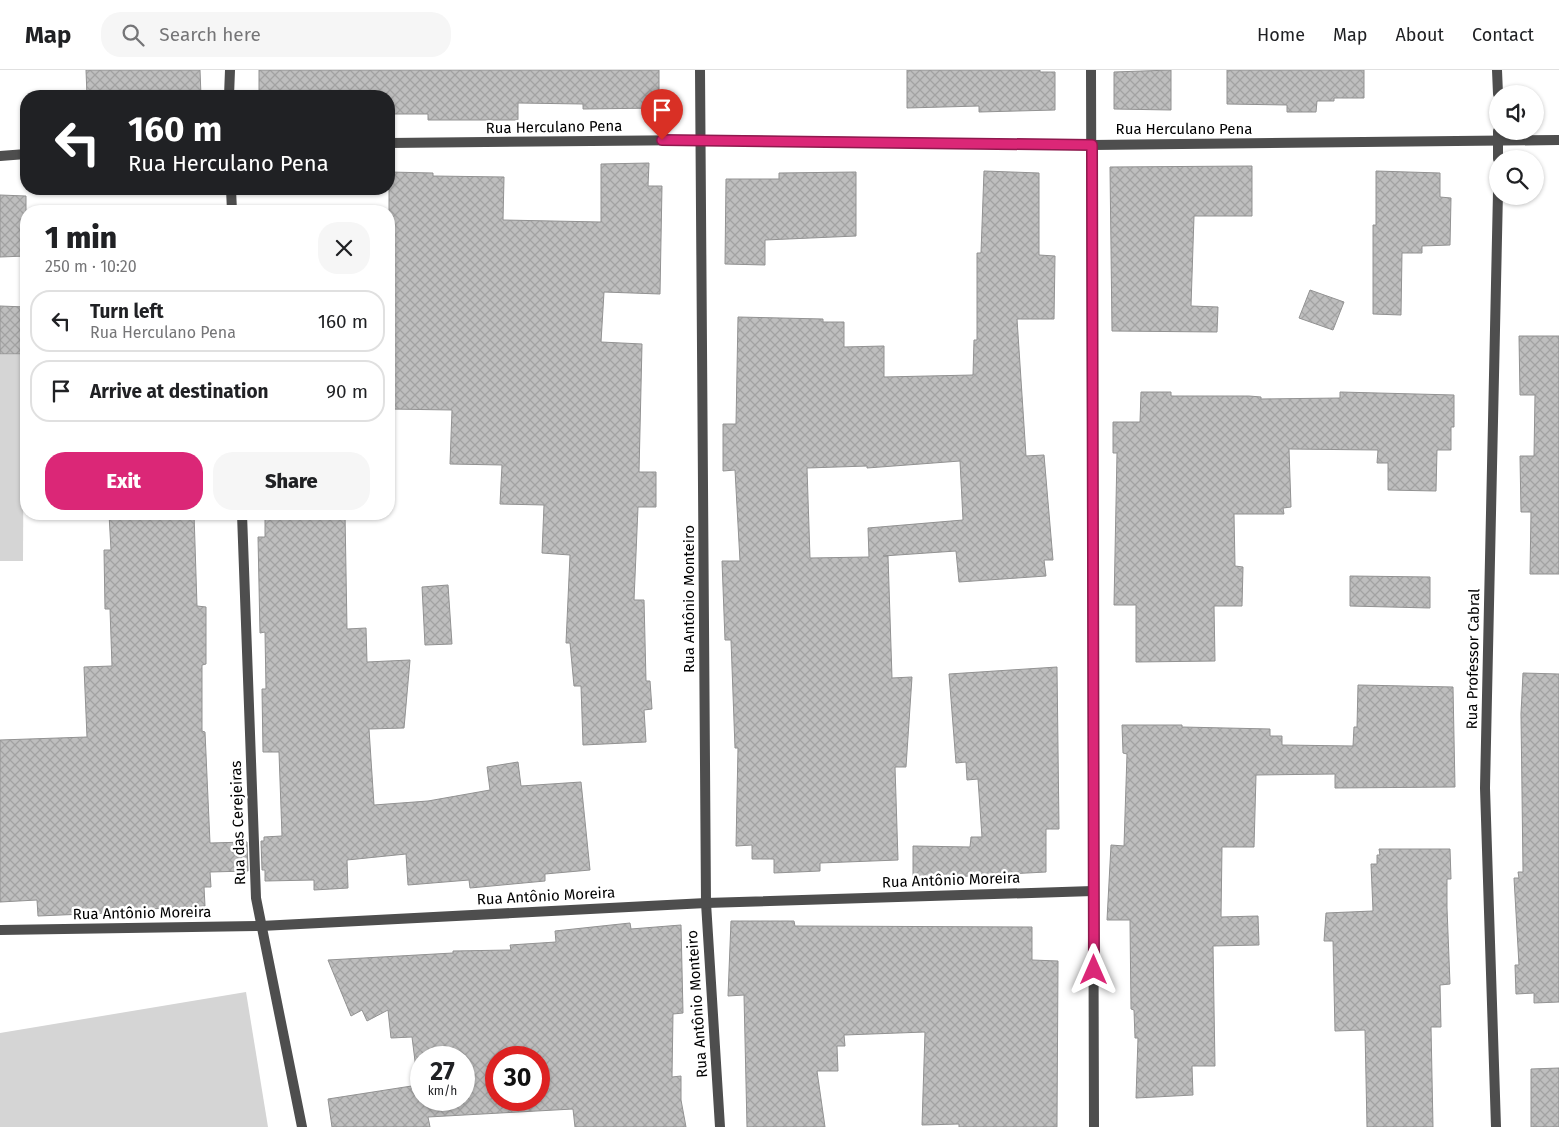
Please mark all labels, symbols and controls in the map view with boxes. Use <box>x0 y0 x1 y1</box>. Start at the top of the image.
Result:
search box <box>101 12 451 57</box>
text: Map <box>25 21 71 49</box>
icon: search <box>119 21 147 49</box>
text: Search here <box>159 23 261 46</box>
text: Home <box>1257 24 1305 46</box>
text: Map <box>1333 24 1367 46</box>
text: About <box>1395 24 1444 46</box>
text: Contact <box>1472 24 1534 46</box>
map controls <box>1489 85 1544 205</box>
button: sound <box>1489 85 1544 140</box>
pin <box>641 89 683 140</box>
icon: arrive <box>648 96 676 124</box>
text: 160 m <box>128 108 222 150</box>
icon: left <box>45 110 110 175</box>
street label: Rua Herculano Pena <box>485 117 623 137</box>
street label: Rua Herculano Pena <box>1116 120 1252 138</box>
text: Rua Herculano Pena <box>128 150 329 177</box>
button: search <box>1489 150 1544 205</box>
text: 1 min <box>45 220 117 256</box>
button: close <box>318 222 370 274</box>
text: 250 m · 10:20 <box>45 257 137 276</box>
text: Turn left <box>90 300 164 323</box>
icon: left <box>47 307 75 335</box>
text: 160 m <box>318 310 368 333</box>
text: Rua Herculano Pena <box>90 323 236 342</box>
icon: arrive <box>47 377 75 405</box>
text: Arrive at destination <box>90 380 269 403</box>
text: 90 m <box>326 380 368 403</box>
button: Exit <box>45 452 203 510</box>
button: Share <box>213 452 370 510</box>
street label: Rua Antônio Monteiro <box>680 525 698 673</box>
street label: Rua Professor Cabral <box>1463 588 1483 730</box>
street label: Rua das Cerejeiras <box>227 760 249 886</box>
street label: Rua Antônio Moreira <box>881 869 1021 891</box>
street label: Rua Antônio Moreira <box>476 883 616 909</box>
street label: Rua Antônio Moreira <box>73 903 211 923</box>
street label: Rua Antônio Monteiro <box>683 930 711 1078</box>
position arrow <box>1067 943 1119 995</box>
speed limit sign: 30 <box>485 1046 550 1111</box>
text: 27 <box>430 1057 455 1087</box>
text: km/h <box>428 1084 457 1098</box>

